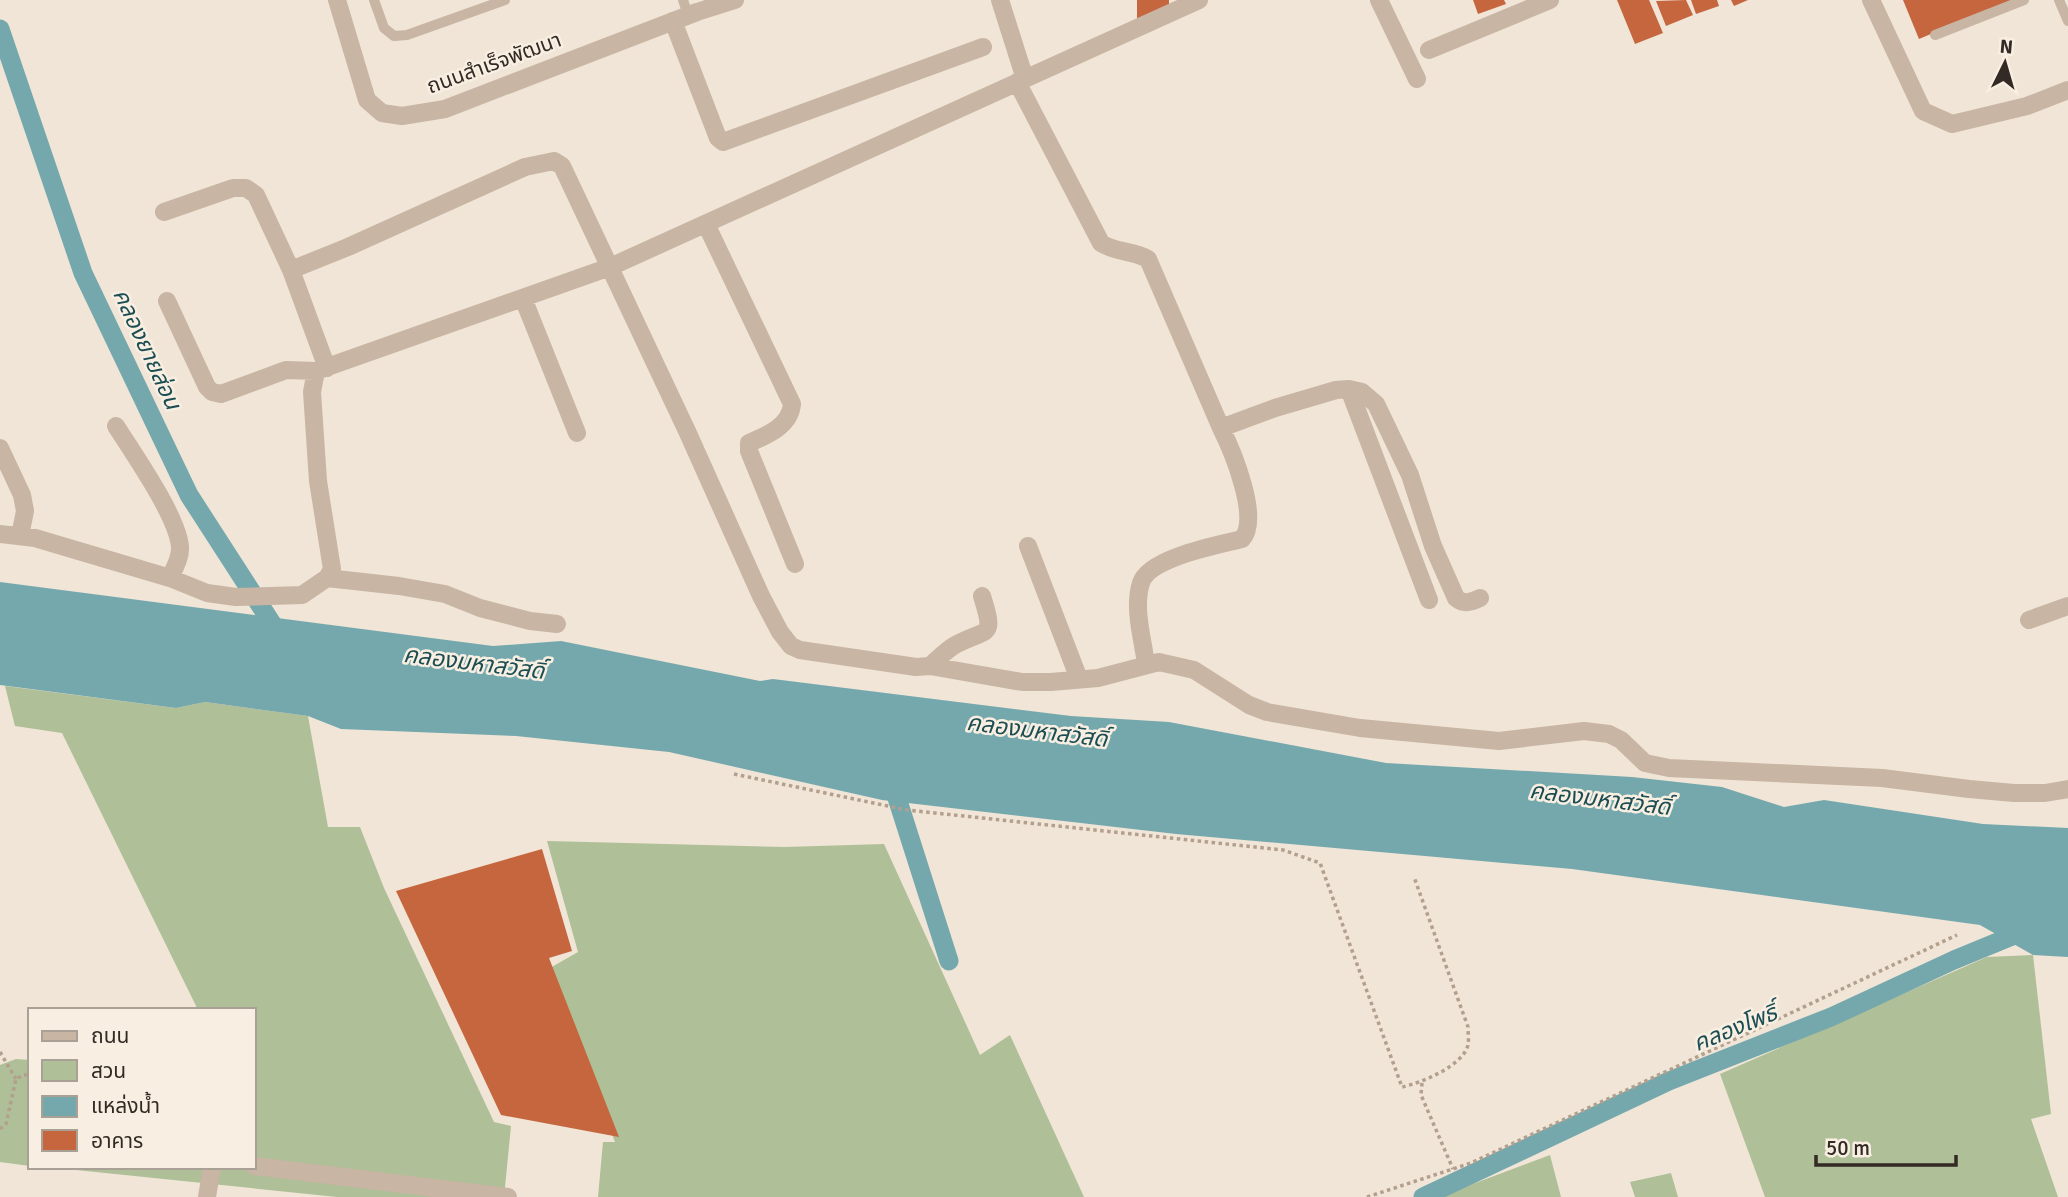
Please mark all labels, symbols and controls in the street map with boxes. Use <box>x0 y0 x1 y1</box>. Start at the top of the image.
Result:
street label: ถนนสำเร็จพัฒนา <box>423 27 565 99</box>
north arrow <box>1970 28 2040 98</box>
text: N <box>1999 35 2014 60</box>
water label: คลองยายส่อน <box>106 284 188 416</box>
water label: คลองมหาสวัสดิ์ <box>402 640 552 687</box>
water label: คลองมหาสวัสดิ์ <box>965 708 1115 755</box>
water label: คลองมหาสวัสดิ์ <box>1528 776 1678 823</box>
water label: คลองโพธิ์ <box>1689 996 1787 1058</box>
legend <box>28 1008 256 1169</box>
text: ถนน <box>91 1023 129 1049</box>
text: สวน <box>91 1058 126 1084</box>
text: แหล่งน้ำ <box>91 1091 160 1119</box>
scale bar <box>1816 1124 1956 1168</box>
text: อาคาร <box>91 1128 143 1154</box>
text: 50 m <box>1826 1135 1870 1161</box>

